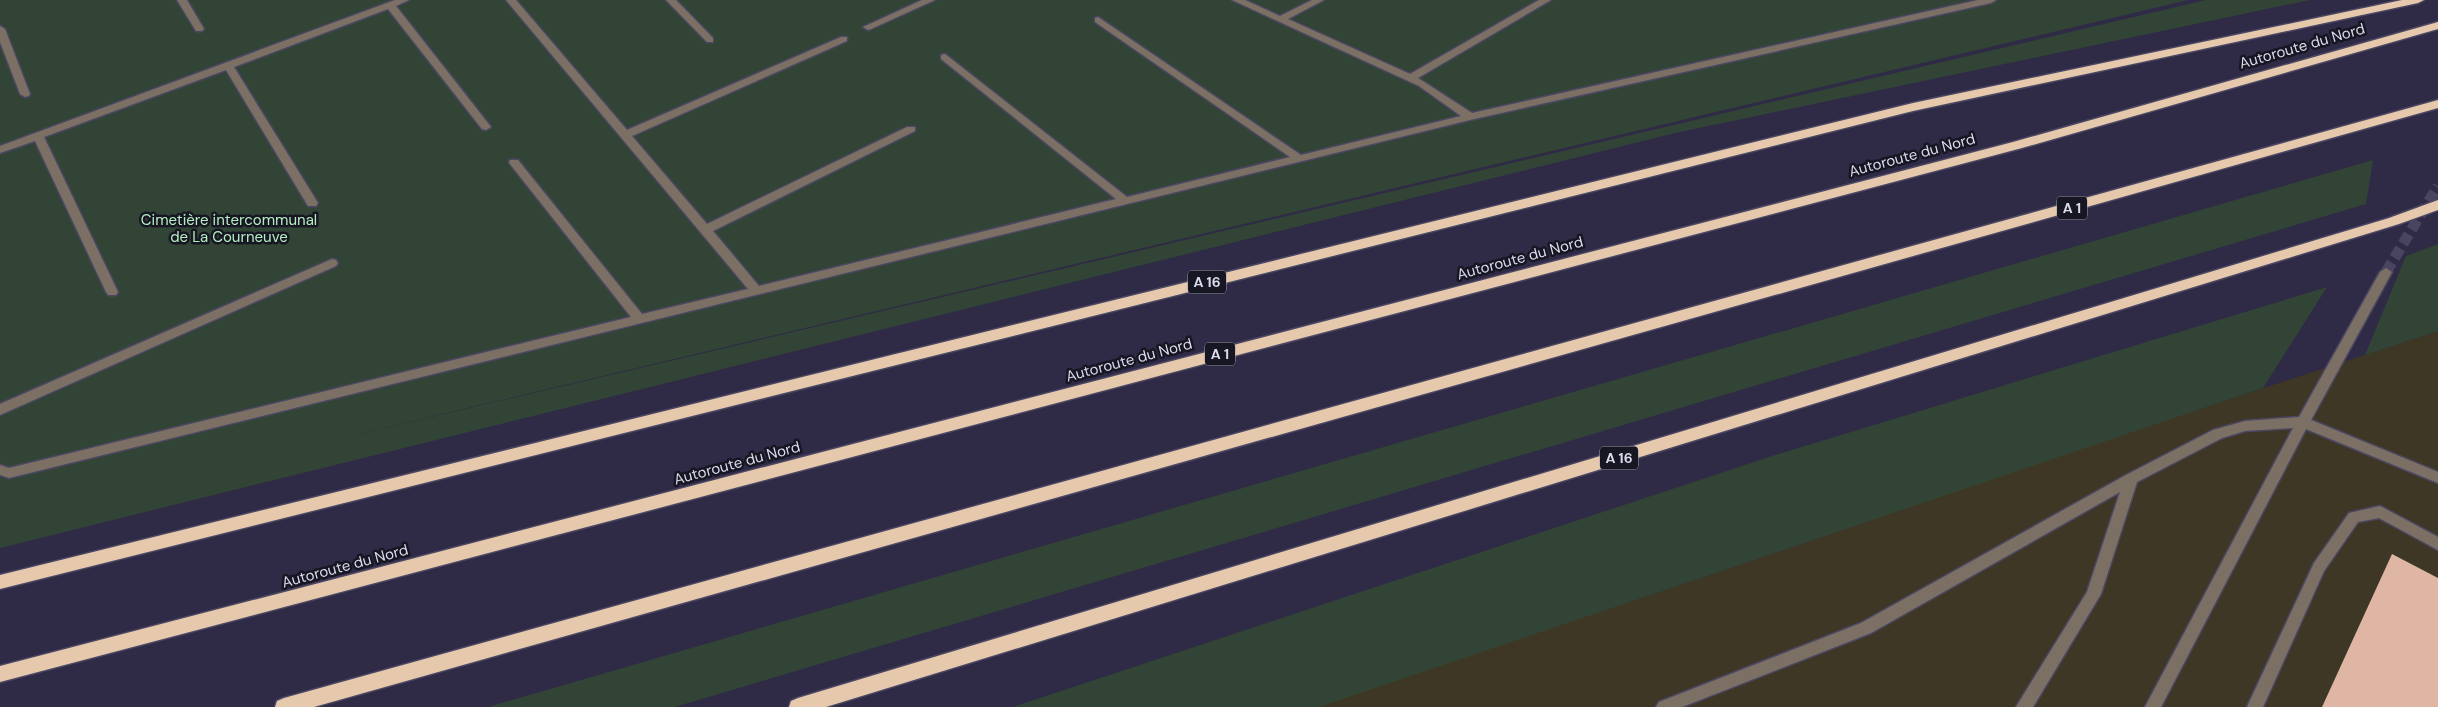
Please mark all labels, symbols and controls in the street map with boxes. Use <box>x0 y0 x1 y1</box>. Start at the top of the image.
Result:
street label: Autoroute du Nord <box>2237 18 2367 74</box>
street label: Autoroute du Nord <box>1847 129 1977 181</box>
road number: A 1 <box>2057 197 2087 220</box>
park label: Cimetière intercommunal de La Courneuve <box>141 210 317 247</box>
street label: Autoroute du Nord <box>1455 232 1585 284</box>
road number: A 16 <box>1188 270 1226 294</box>
street label: Autoroute du Nord <box>1064 334 1194 386</box>
road number: A 1 <box>1205 342 1235 366</box>
street label: Autoroute du Nord <box>672 437 802 489</box>
road number: A 16 <box>1600 446 1638 469</box>
street label: Autoroute du Nord <box>280 540 410 592</box>

